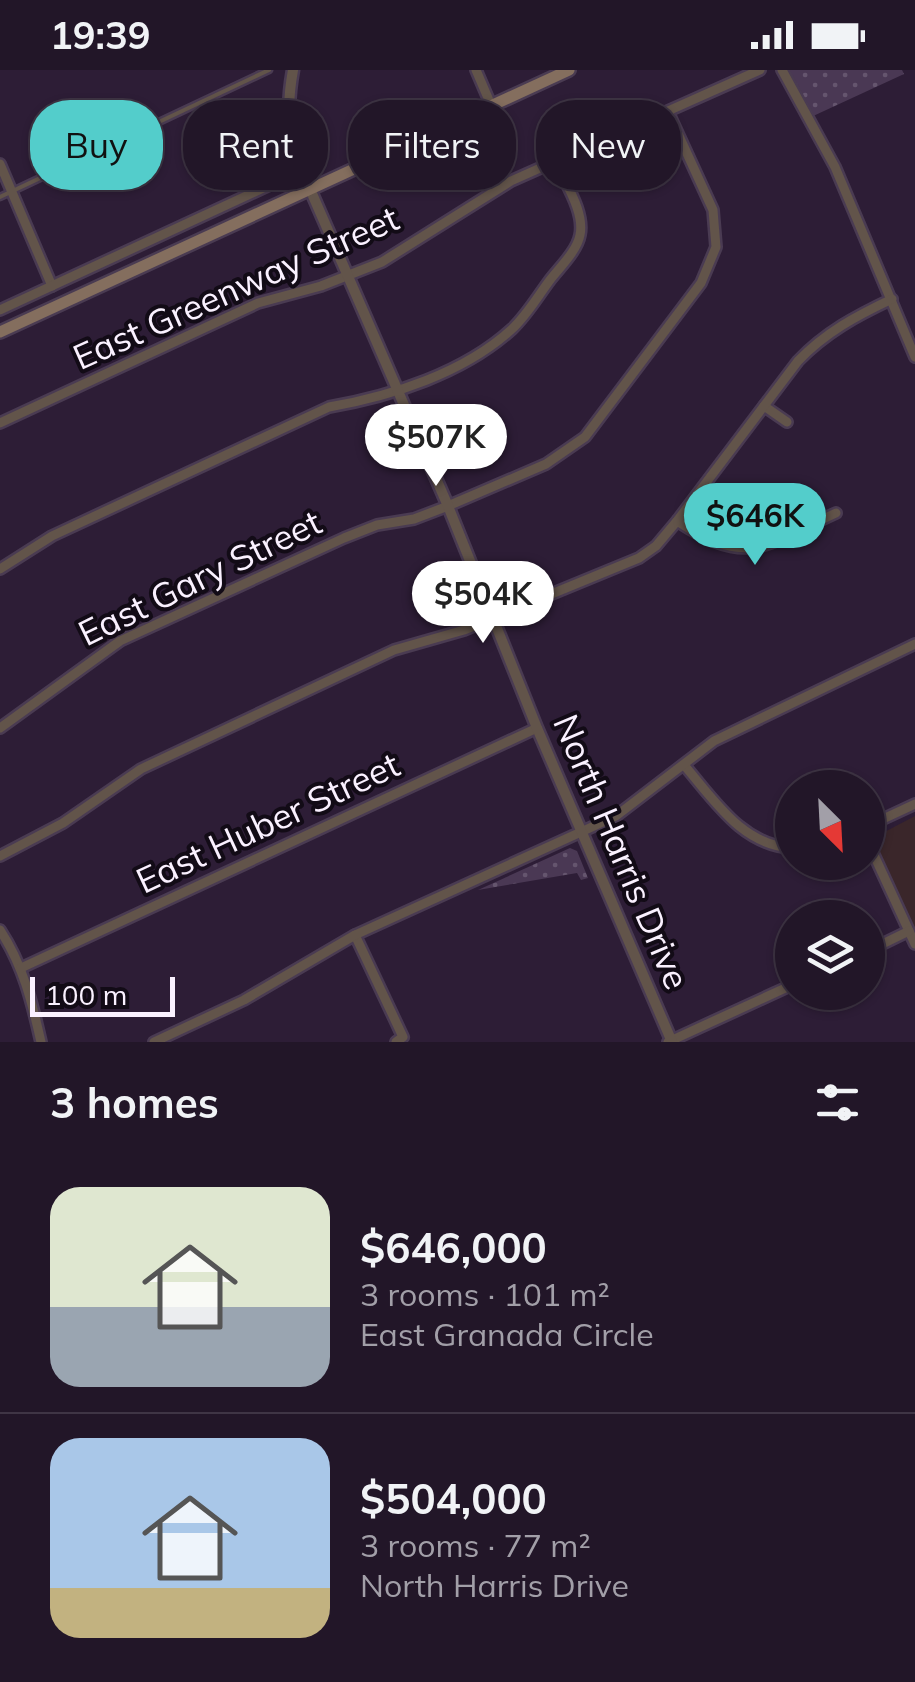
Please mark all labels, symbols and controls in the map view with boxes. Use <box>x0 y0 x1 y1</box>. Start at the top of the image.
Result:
text: 19:39 <box>50 11 151 59</box>
chip: Buy <box>30 100 163 190</box>
chip: Rent <box>183 100 328 190</box>
chip: Filters <box>348 100 516 190</box>
chip: New <box>536 100 681 190</box>
street label: East Greenway Street <box>66 195 405 379</box>
pin: $507K <box>366 404 506 489</box>
text: $507K <box>387 416 485 456</box>
pin: $646K <box>685 483 825 568</box>
text: $646K <box>706 495 804 535</box>
street label: East Gary Street <box>71 499 328 655</box>
pin: $504K <box>413 561 553 646</box>
text: $504K <box>434 573 532 613</box>
street label: North Harris Drive <box>544 708 700 996</box>
street label: East Huber Street <box>129 742 406 902</box>
north arrow <box>775 770 885 880</box>
map controls <box>775 770 885 1010</box>
button: layers <box>775 900 885 1010</box>
scale bar <box>30 972 175 1016</box>
text: 100 m <box>45 977 127 1012</box>
icon: filters <box>810 1075 865 1130</box>
text: 3 homes <box>50 1076 219 1129</box>
text: $646,000 <box>360 1221 547 1274</box>
icon: home <box>130 1227 250 1347</box>
text: 3 rooms · 101 m² <box>360 1274 610 1314</box>
text: East Granada Circle <box>360 1314 654 1354</box>
text: $504,000 <box>360 1472 547 1525</box>
icon: home <box>130 1478 250 1598</box>
text: 3 rooms · 77 m² <box>360 1525 591 1565</box>
text: North Harris Drive <box>360 1565 629 1605</box>

